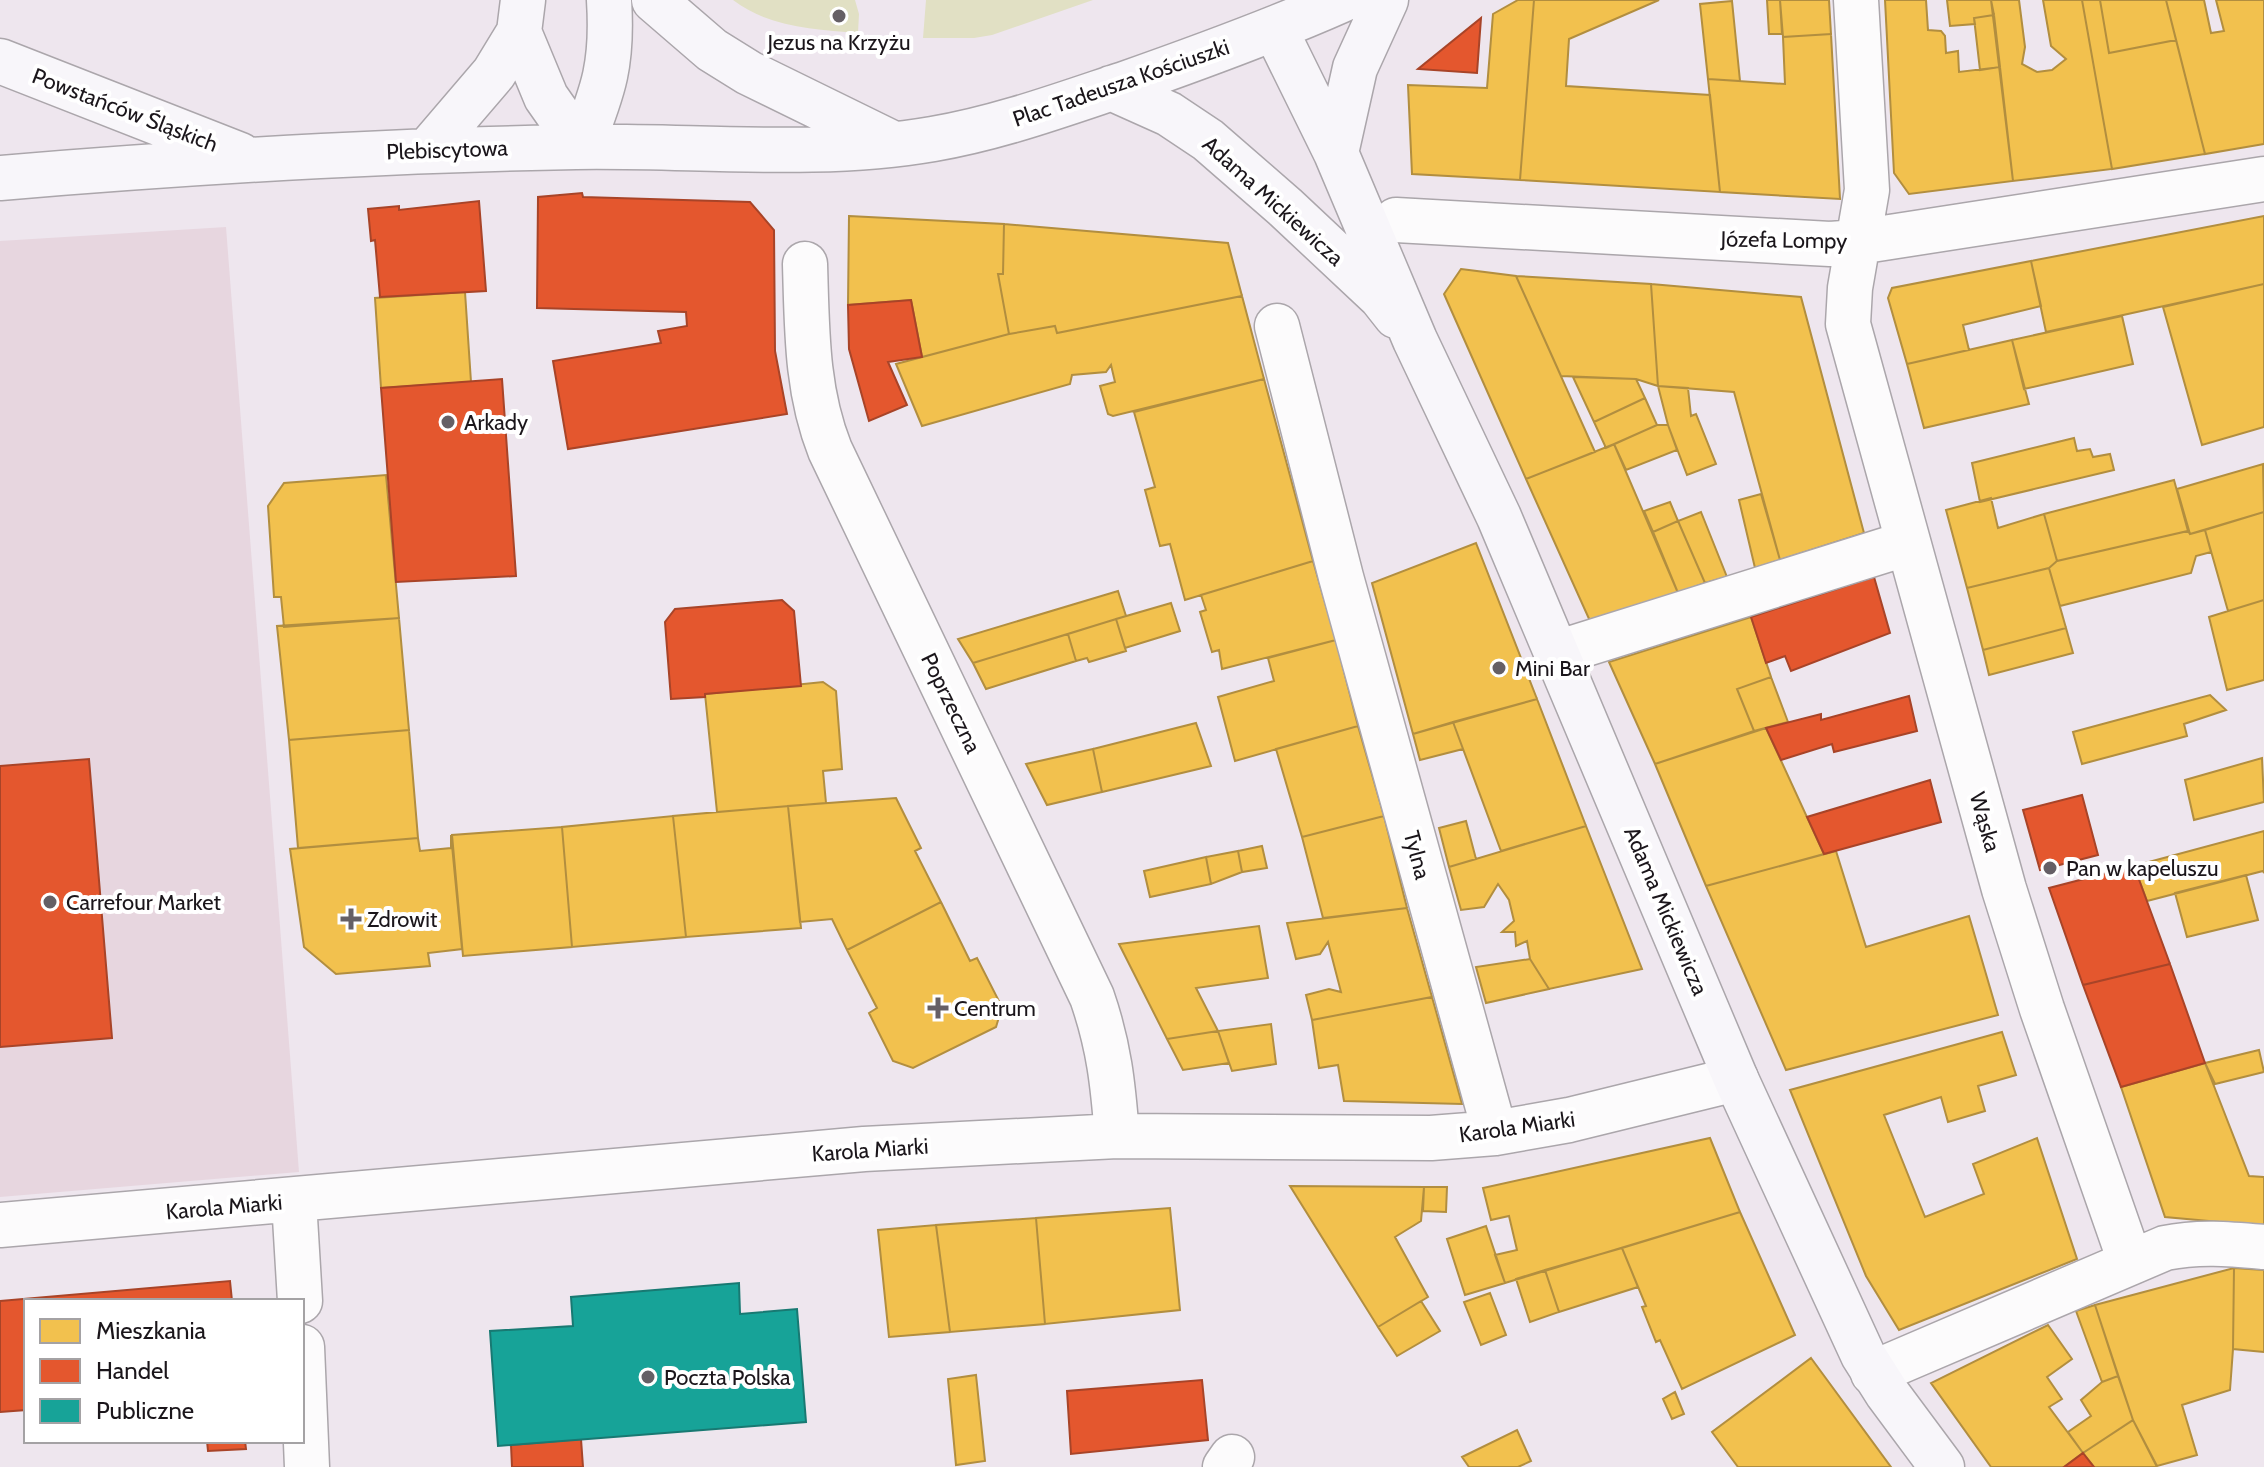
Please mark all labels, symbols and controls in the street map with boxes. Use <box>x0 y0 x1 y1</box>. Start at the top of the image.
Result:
marker: Jezus na Krzyżu <box>830 7 848 25</box>
place label: Jezus na Krzyżu <box>766 29 911 56</box>
street label: Plac Tadeusza Kościuszki <box>1009 33 1233 133</box>
street label: Powstańców Śląskich <box>28 62 222 158</box>
street label: Adama Mickiewicza <box>1197 131 1349 272</box>
street label: Plebiscytowa <box>386 134 509 166</box>
street label: Józefa Lompy <box>1719 225 1848 255</box>
place label: Arkady <box>464 409 528 436</box>
marker: Arkady <box>439 413 457 431</box>
street label: Poprzeczna <box>915 648 987 758</box>
place label: Mini Bar <box>1515 655 1590 682</box>
marker: Mini Bar <box>1490 659 1508 677</box>
street label: Wąska <box>1964 789 2006 855</box>
street label: Adama Mickiewicza <box>1618 823 1714 1000</box>
street label: Tylna <box>1398 828 1436 883</box>
place label: Pan w kapeluszu <box>2066 855 2219 882</box>
marker: Pan w kapeluszu <box>2041 859 2059 877</box>
place label: Carrefour Market <box>66 889 221 916</box>
marker: Carrefour Market <box>41 893 59 911</box>
place label: Zdrowit <box>367 906 438 933</box>
marker: Zdrowit <box>342 910 360 928</box>
place label: Centrum <box>954 995 1036 1022</box>
marker: Centrum <box>929 999 947 1017</box>
street label: Karola Miarki <box>1457 1106 1577 1148</box>
street label: Karola Miarki <box>811 1132 929 1168</box>
street label: Karola Miarki <box>165 1188 283 1226</box>
legend <box>24 1299 304 1443</box>
text: Mieszkania <box>96 1316 207 1345</box>
text: Handel <box>96 1356 169 1385</box>
place label: Poczta Polska <box>664 1364 791 1391</box>
marker: Poczta Polska <box>639 1368 657 1386</box>
text: Publiczne <box>96 1396 194 1425</box>

